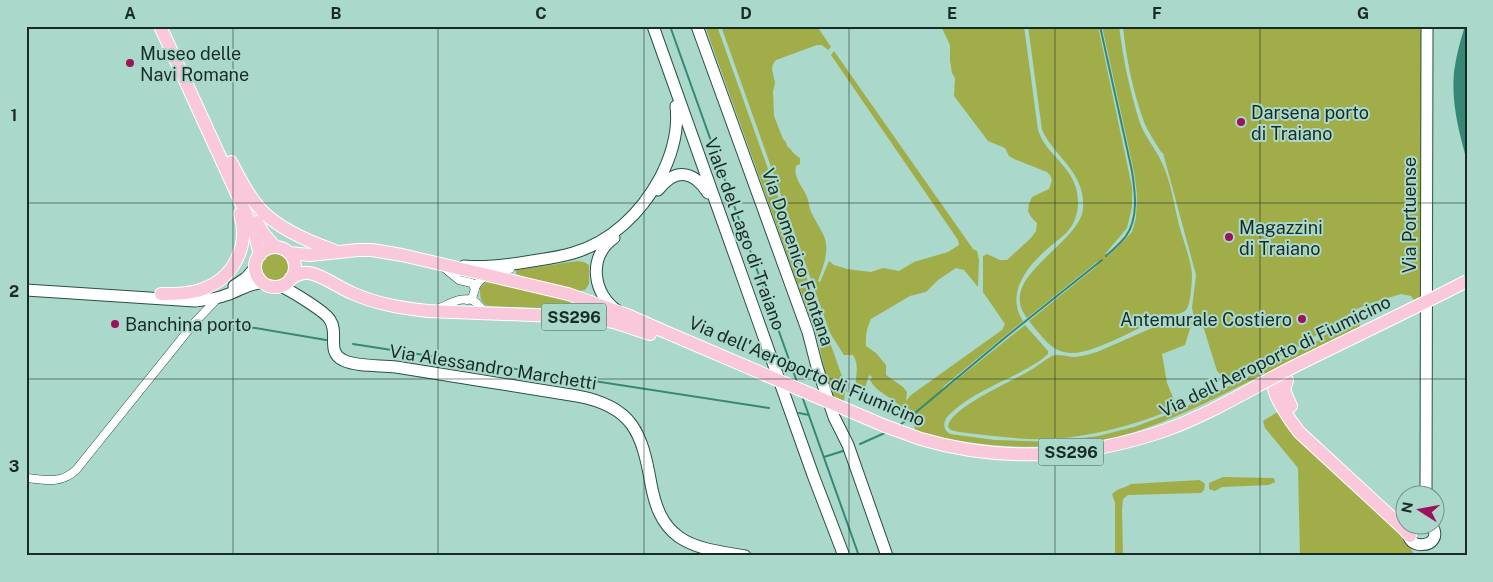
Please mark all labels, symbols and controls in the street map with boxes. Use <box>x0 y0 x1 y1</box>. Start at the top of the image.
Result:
text: A <box>124 4 136 23</box>
text: B <box>331 4 342 23</box>
text: C <box>535 4 547 23</box>
text: D <box>740 4 752 23</box>
text: E <box>947 4 957 23</box>
text: F <box>1152 4 1162 23</box>
text: G <box>1357 4 1369 23</box>
place label: Museo delle Navi Romane <box>140 43 249 85</box>
marker: Museo delle Navi Romane <box>124 57 136 69</box>
place label: Darsena porto di Traiano <box>1251 102 1369 144</box>
text: 1 <box>11 106 17 125</box>
marker: Darsena porto di Traiano <box>1235 116 1247 128</box>
street label: Viale del Lago di Traiano <box>700 135 790 333</box>
street label: Via Portuense <box>1399 157 1420 273</box>
street label: Via Domenico Fontana <box>758 166 838 348</box>
place label: Magazzini di Traiano <box>1239 217 1323 259</box>
marker: Magazzini di Traiano <box>1223 231 1235 243</box>
text: 2 <box>9 282 19 301</box>
street label: Via dell'Aeroporto di Fiumicino <box>1156 291 1394 421</box>
road number: SS296 <box>542 304 606 330</box>
place label: Antemurale Costiero <box>1120 309 1292 330</box>
street label: Via dell'Aeroporto di Fiumicino <box>686 312 928 430</box>
marker: Antemurale Costiero <box>1296 313 1308 325</box>
place label: Banchina porto <box>125 314 251 335</box>
marker: Banchina porto <box>109 318 121 330</box>
street label: Via Alessandro Marchetti <box>388 340 598 394</box>
road number: SS296 <box>1038 438 1104 466</box>
text: 3 <box>9 457 19 476</box>
north arrow <box>1396 484 1446 534</box>
text: N <box>1398 501 1416 514</box>

